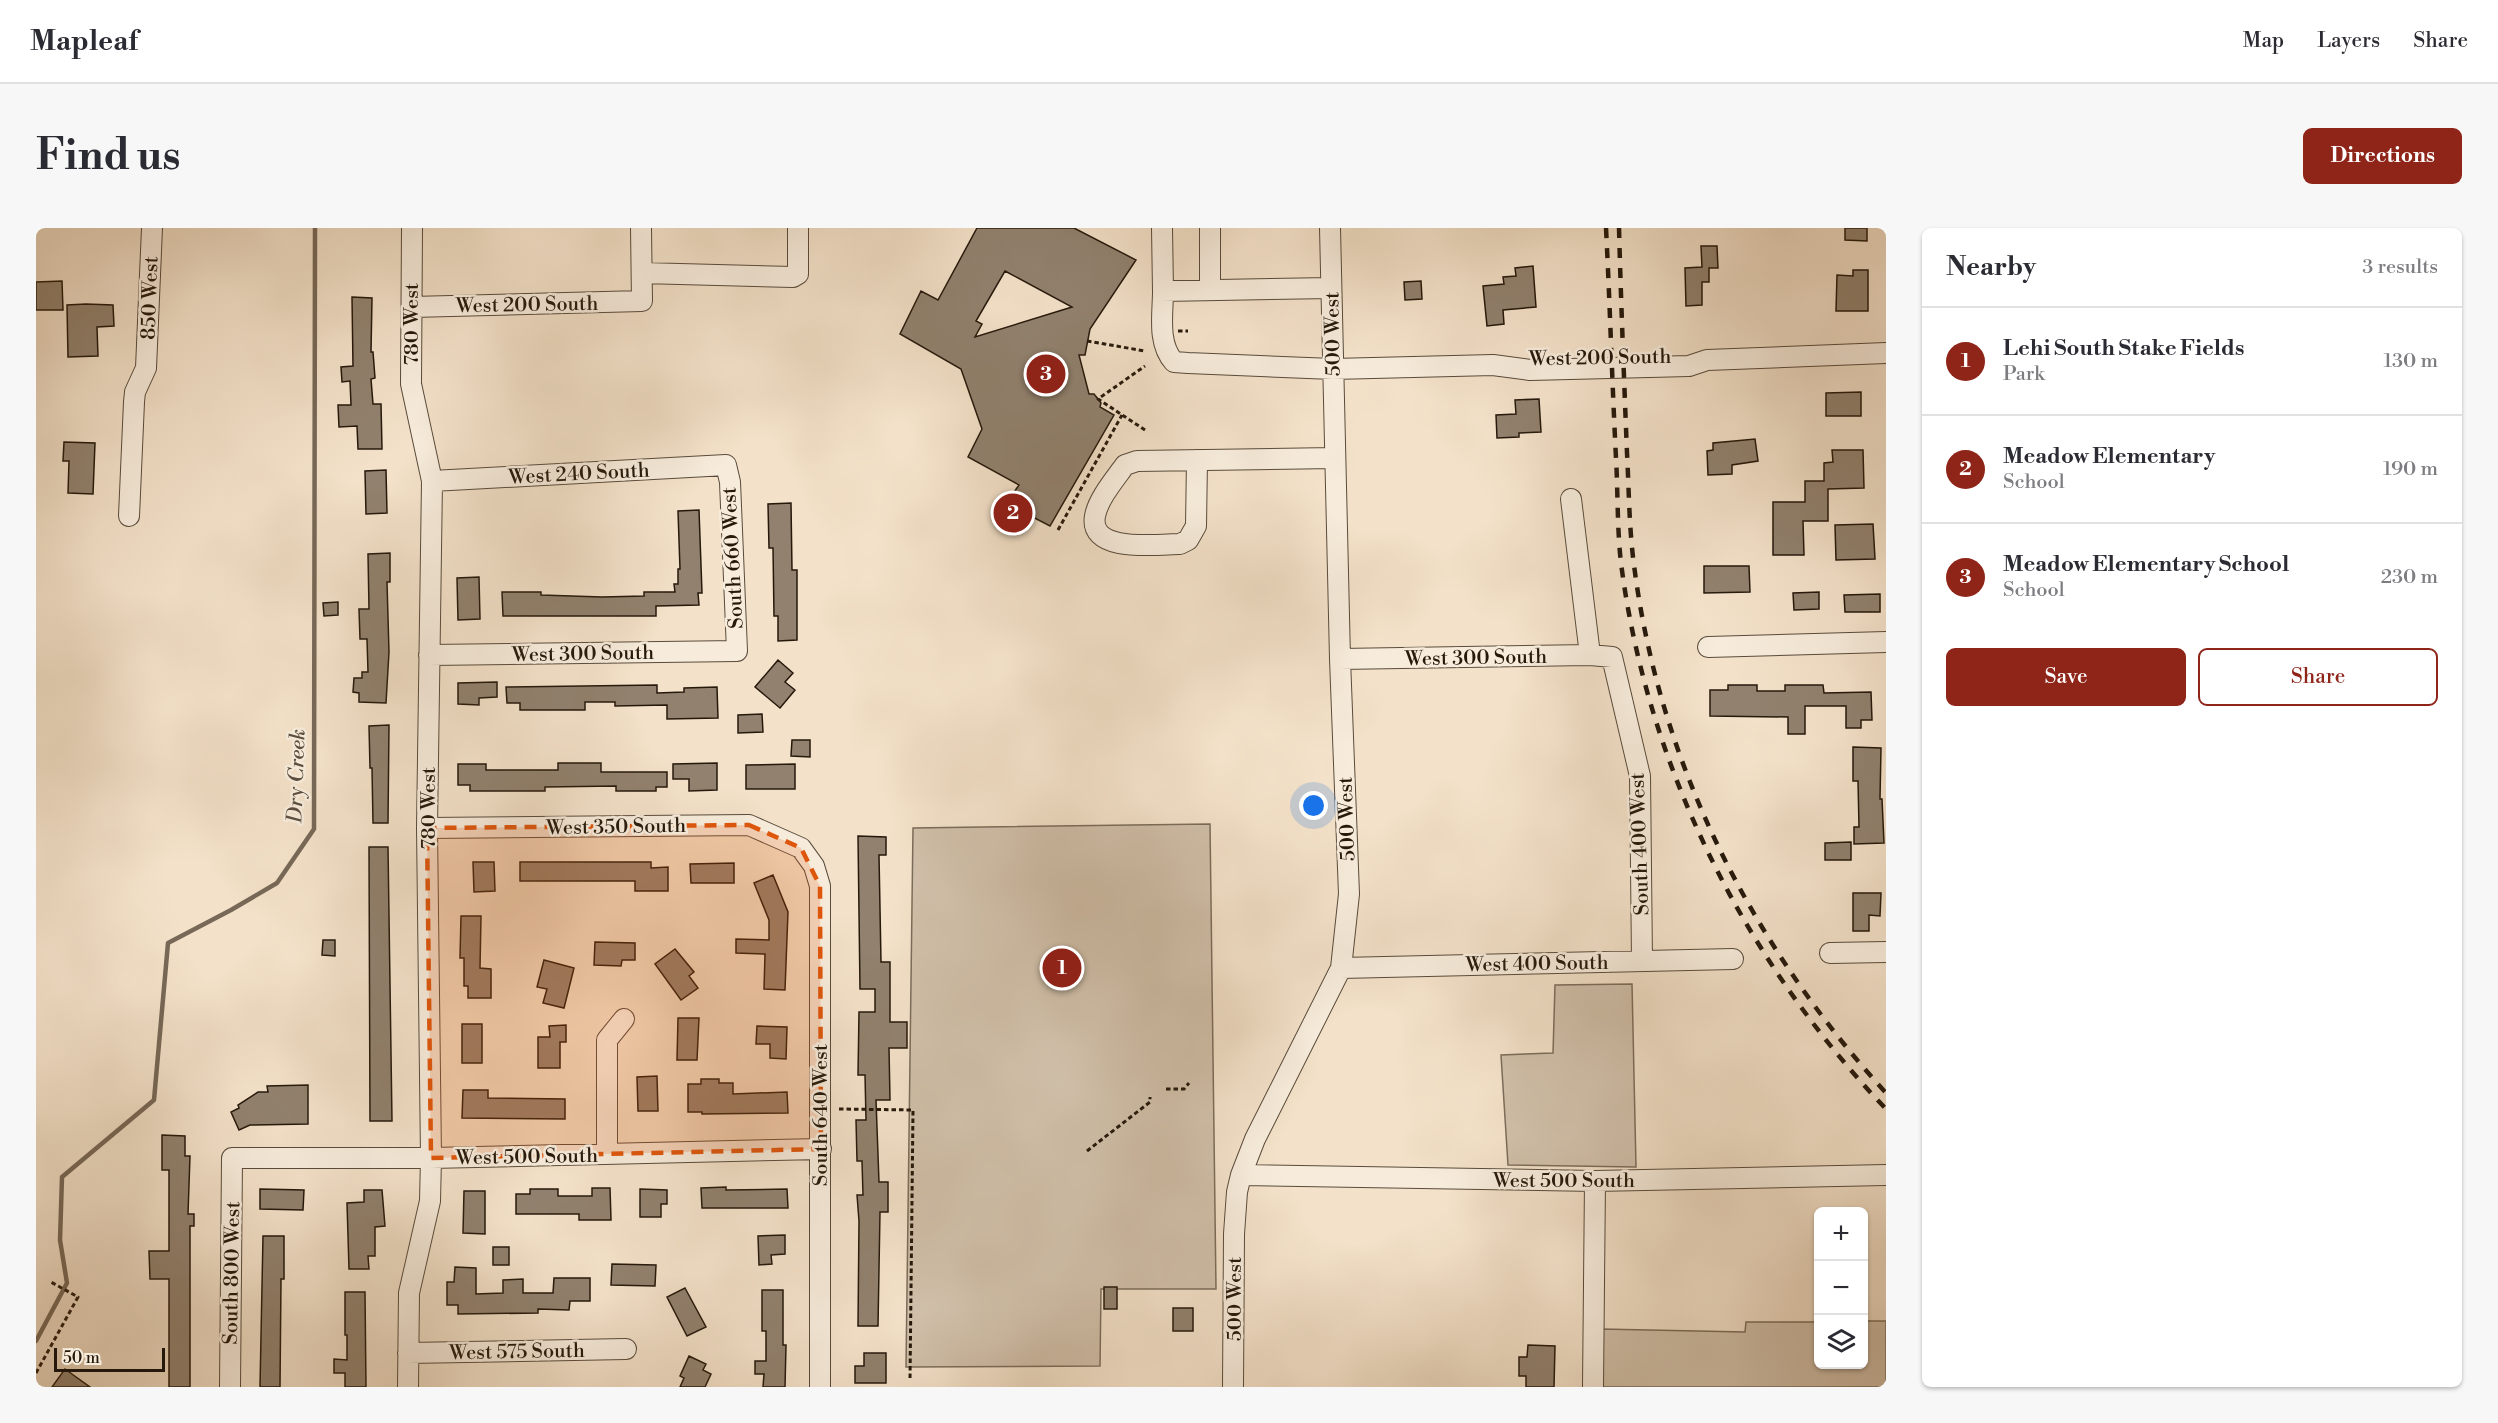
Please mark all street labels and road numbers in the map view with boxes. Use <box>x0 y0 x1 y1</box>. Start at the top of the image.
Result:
street label: 850 West <box>137 256 164 340</box>
street label: 780 West <box>400 283 425 365</box>
street label: 500 West <box>1320 291 1347 376</box>
street label: West 200 South <box>455 292 599 319</box>
street label: West 200 South <box>1528 345 1672 372</box>
street label: West 240 South <box>507 458 650 491</box>
street label: South 660 West <box>717 486 750 630</box>
street label: West 300 South <box>511 641 654 668</box>
street label: West 300 South <box>1404 645 1547 672</box>
street label: 780 West <box>417 767 442 849</box>
street label: South 400 West <box>1626 772 1655 916</box>
street label: 500 West <box>1334 776 1361 862</box>
street label: West 350 South <box>545 814 686 841</box>
street label: West 400 South <box>1464 951 1609 978</box>
street label: South 640 West <box>809 1044 834 1186</box>
street label: West 500 South <box>455 1144 598 1171</box>
street label: West 500 South <box>1492 1169 1635 1194</box>
street label: South 800 West <box>219 1201 246 1345</box>
street label: 500 West <box>1223 1257 1248 1341</box>
street label: West 575 South <box>448 1339 585 1366</box>

